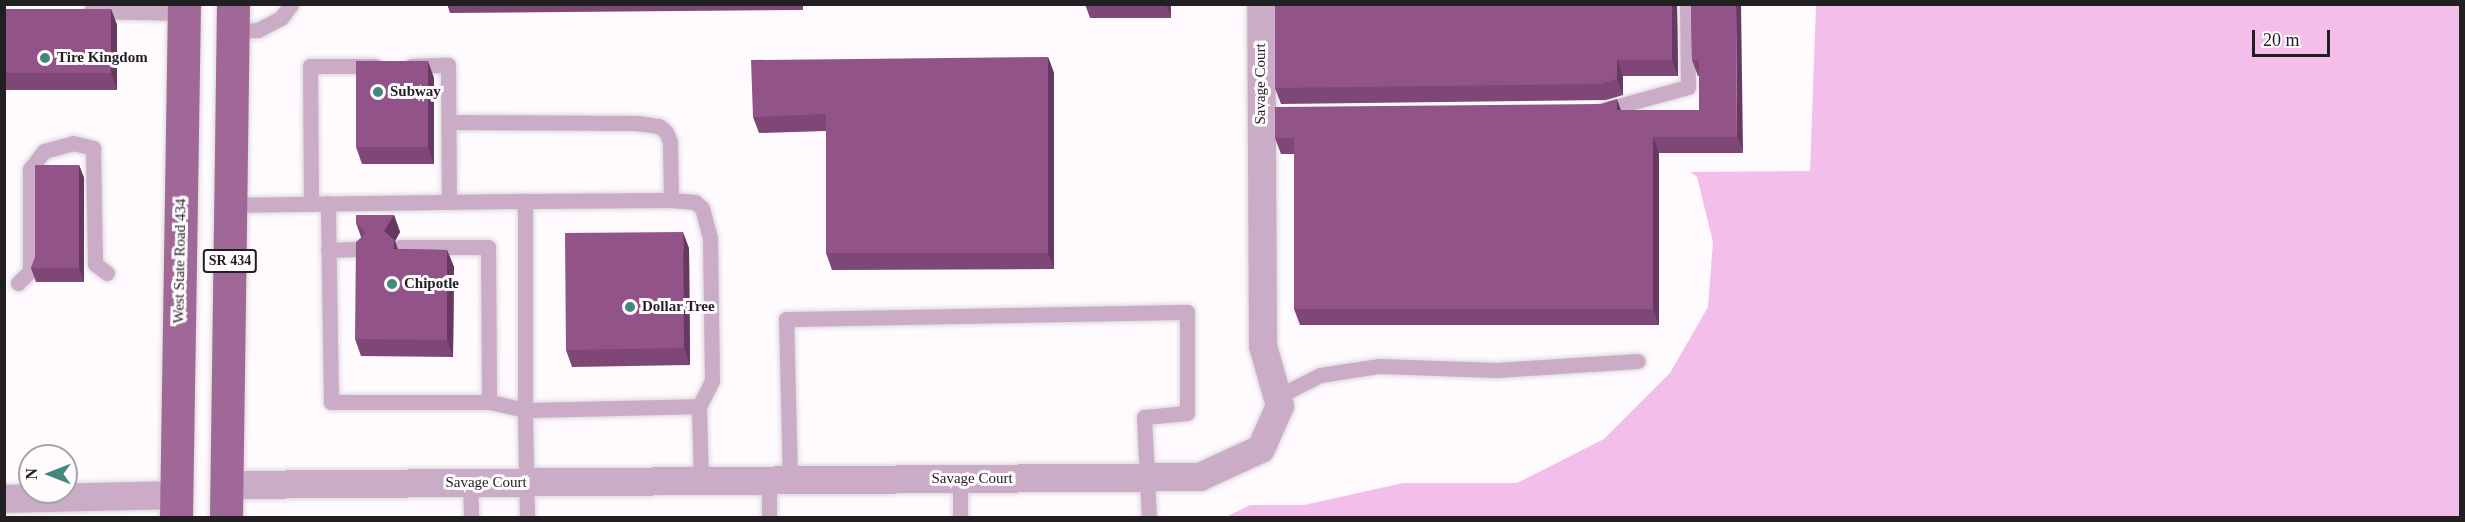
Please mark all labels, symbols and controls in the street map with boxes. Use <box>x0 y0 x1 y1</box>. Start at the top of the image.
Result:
scale bar <box>2255 18 2333 56</box>
text: 20 m <box>2263 30 2300 50</box>
street label: Savage Court <box>1252 43 1270 125</box>
place label: Tire Kingdom <box>57 49 148 67</box>
marker: Tire Kingdom <box>38 51 52 65</box>
place label: Subway <box>390 83 441 101</box>
marker: Subway <box>371 85 385 99</box>
street label: West State Road 434 <box>170 198 190 324</box>
road number: SR 434 <box>202 250 258 272</box>
place label: Chipotle <box>404 275 459 293</box>
marker: Chipotle <box>385 277 399 291</box>
place label: Dollar Tree <box>642 298 715 316</box>
marker: Dollar Tree <box>623 300 637 314</box>
north arrow <box>18 444 78 504</box>
text: N <box>23 468 40 480</box>
street label: Savage Court <box>931 470 1013 488</box>
street label: Savage Court <box>445 474 527 492</box>

